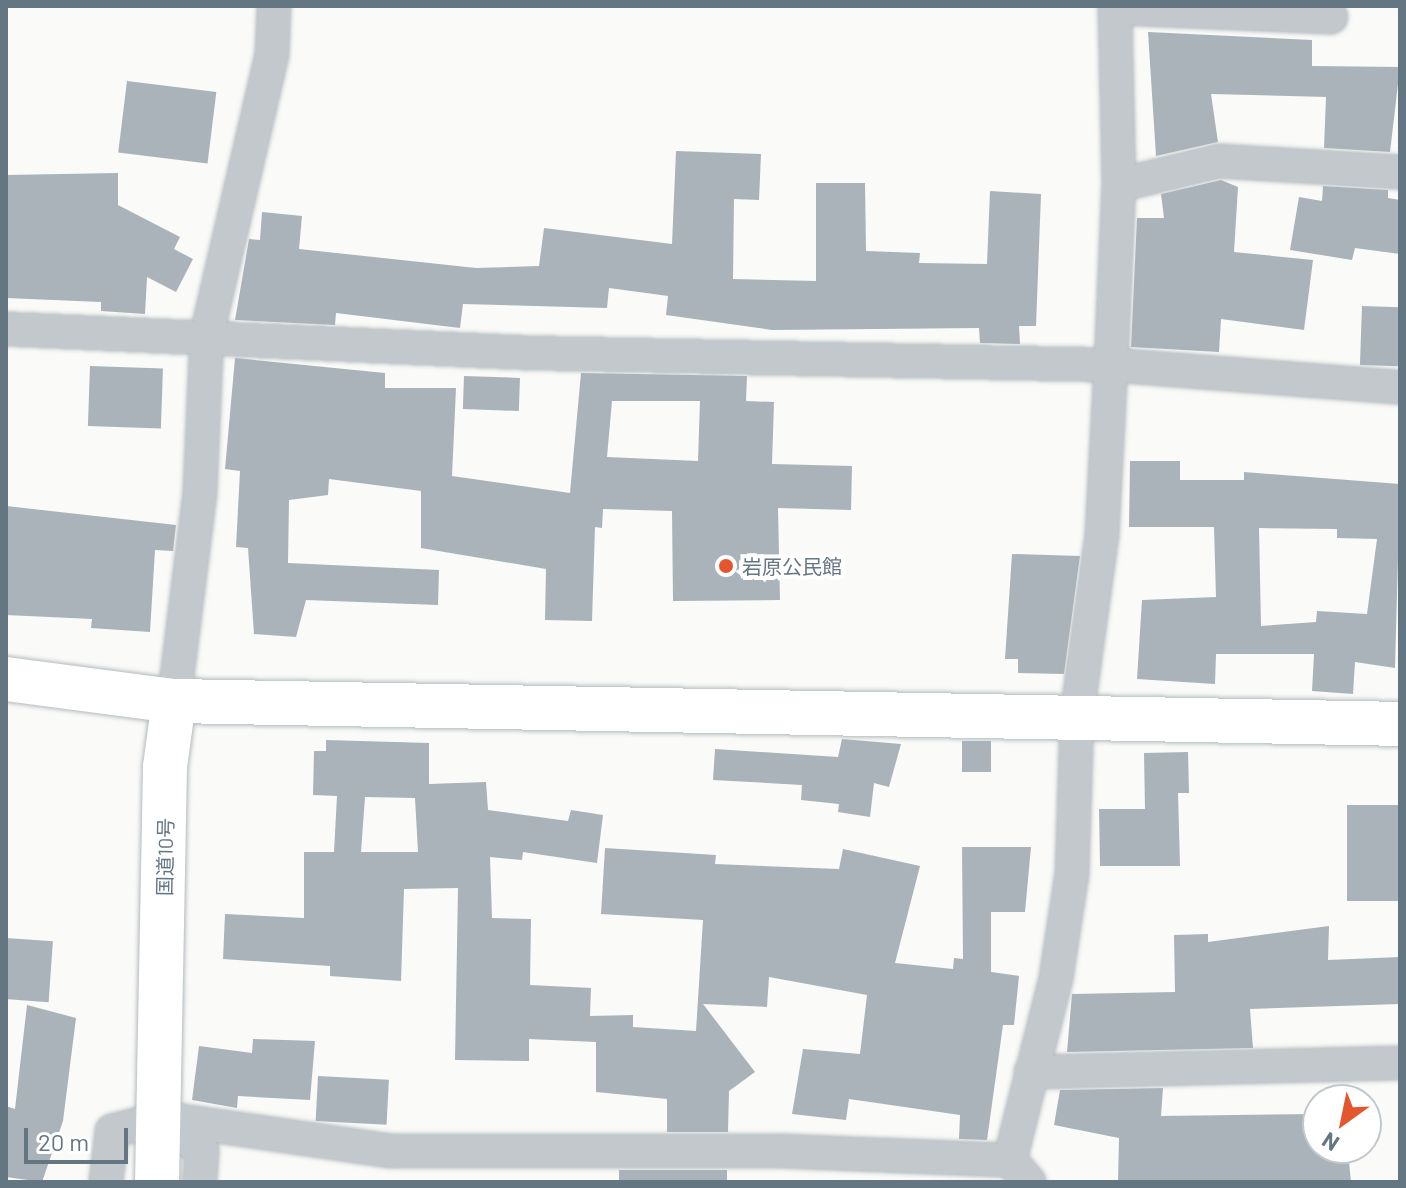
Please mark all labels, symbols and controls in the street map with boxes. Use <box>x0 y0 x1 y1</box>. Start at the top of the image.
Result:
place label: 岩原公民館 <box>742 554 842 578</box>
marker: 岩原公民館 <box>717 557 735 575</box>
street label: 国道10号 <box>152 818 178 896</box>
north arrow <box>1302 1084 1382 1164</box>
scale bar <box>28 1112 132 1162</box>
text: 20 m <box>38 1127 89 1156</box>
text: N <box>1317 1128 1343 1157</box>

